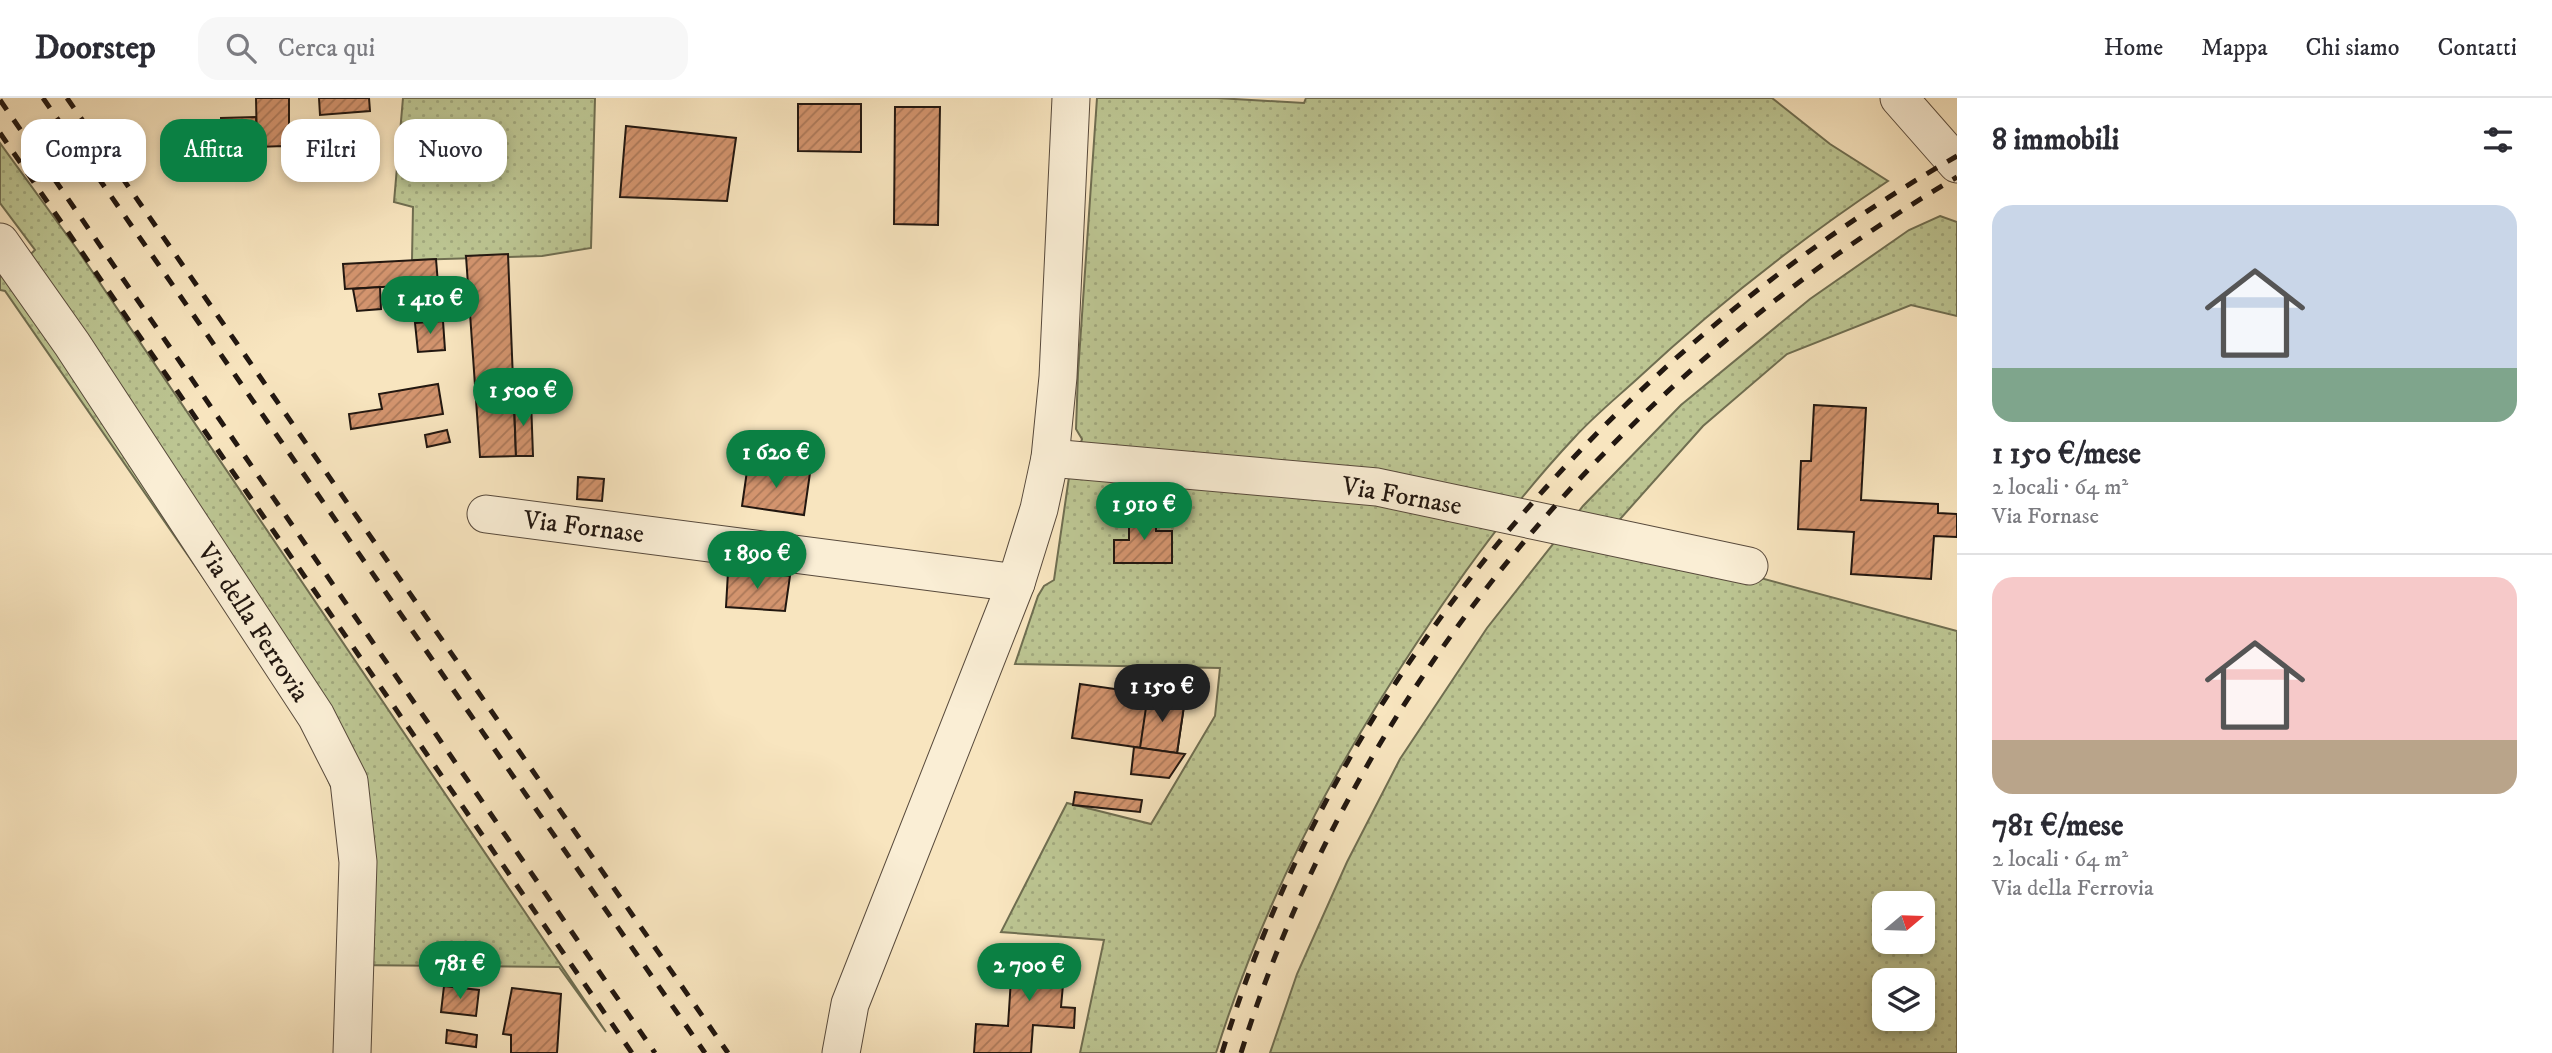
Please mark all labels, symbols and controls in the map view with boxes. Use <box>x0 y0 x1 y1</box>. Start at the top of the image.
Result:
search box <box>198 17 688 80</box>
text: Doorstep <box>35 28 156 69</box>
icon: search <box>222 29 260 67</box>
text: Cerca qui <box>278 32 375 65</box>
text: Home <box>2104 33 2163 63</box>
text: Mappa <box>2201 33 2268 63</box>
text: Chi siamo <box>2306 33 2400 63</box>
text: Contatti <box>2438 33 2517 63</box>
chip: Compra <box>21 119 146 182</box>
chip: Affitta <box>160 119 267 182</box>
chip: Filtri <box>281 119 380 182</box>
chip: Nuovo <box>394 119 507 182</box>
icon: filters <box>2479 121 2517 159</box>
text: 8 immobili <box>1992 122 2119 159</box>
icon: home <box>2192 250 2318 376</box>
pin: 1 410 € <box>365 276 495 336</box>
text: 1 410 € <box>397 284 463 313</box>
pin: 1 500 € <box>458 368 588 428</box>
text: 1 500 € <box>489 376 557 405</box>
pin: 1 620 € <box>711 430 841 490</box>
text: 1 150 €/mese <box>1992 436 2141 473</box>
text: 1 620 € <box>742 438 810 467</box>
street label: Via Fornase <box>1338 470 1464 523</box>
text: 2 locali · 64 m² <box>1992 473 2128 502</box>
pin: 1 910 € <box>1079 482 1209 542</box>
text: 1 910 € <box>1112 490 1176 519</box>
text: Via Fornase <box>1992 502 2099 531</box>
street label: Via Fornase <box>521 504 646 551</box>
pin: 1 890 € <box>692 532 822 591</box>
street label: Via della Ferrovia <box>189 536 316 708</box>
text: 1 890 € <box>723 539 791 568</box>
icon: home <box>2192 622 2318 748</box>
pin: 1 150 € <box>1097 664 1227 724</box>
text: 1 150 € <box>1130 672 1194 701</box>
text: 781 €/mese <box>1992 808 2123 845</box>
text: 2 locali · 64 m² <box>1992 845 2128 874</box>
text: Via della Ferrovia <box>1992 874 2154 903</box>
north arrow <box>1872 891 1936 954</box>
map controls <box>1872 891 1935 1031</box>
pin: 781 € <box>411 942 509 1001</box>
pin: 2 700 € <box>964 944 1094 1003</box>
text: 781 € <box>435 949 485 978</box>
text: 2 700 € <box>993 951 1065 980</box>
button: layers <box>1872 968 1935 1031</box>

